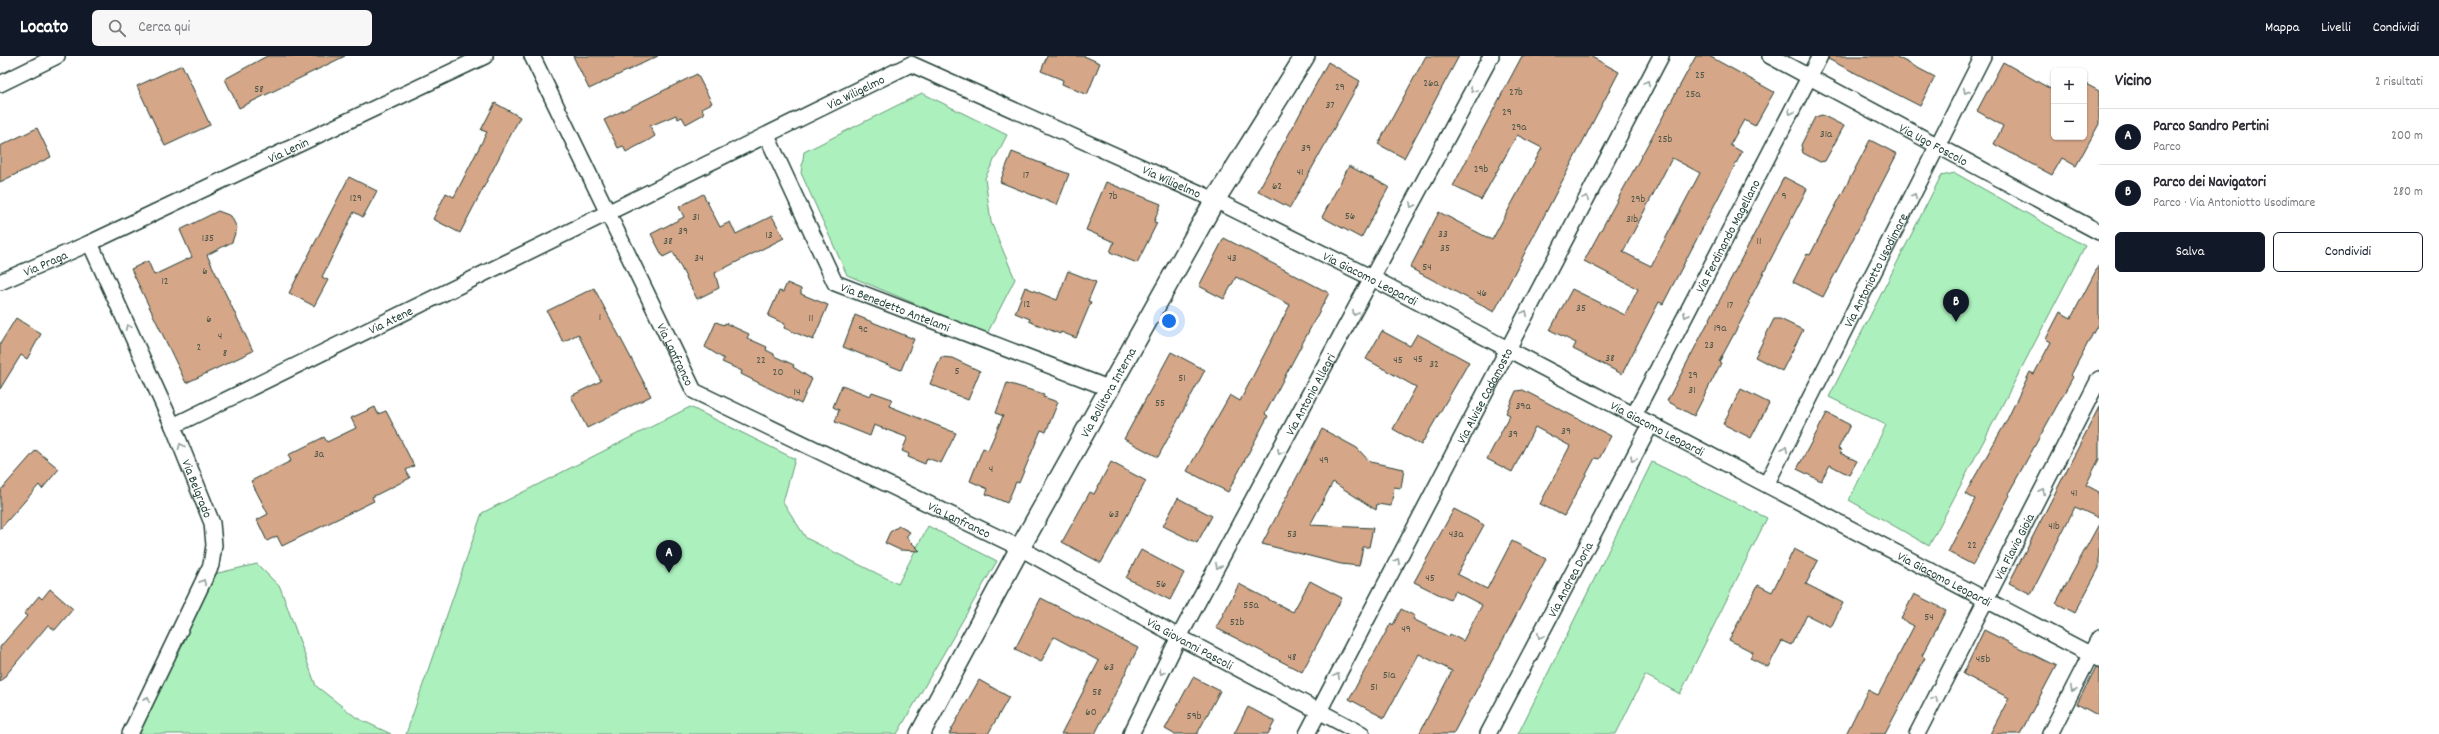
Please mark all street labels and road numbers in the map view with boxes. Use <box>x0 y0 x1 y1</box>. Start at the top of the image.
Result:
street label: Via Wiligelmo <box>824 71 889 116</box>
street label: Via Ugo Foscolo <box>1895 120 1971 172</box>
street label: Via Lenin <box>265 134 313 169</box>
street label: Via Wiligelmo <box>1139 162 1204 205</box>
street label: Via Ferdinando Magellano <box>1692 177 1766 297</box>
street label: Via Antoniotto Usodimare <box>1840 210 1914 331</box>
street label: Via Praga <box>21 247 72 283</box>
street label: Via Giacomo Leopardi <box>1319 248 1421 312</box>
street label: Via Benedetto Antelami <box>837 279 953 339</box>
street label: Via Atene <box>366 303 417 341</box>
street label: Via Lanfranco <box>651 320 697 390</box>
street label: Via Bollitora Interna <box>1077 344 1143 442</box>
street label: Via Alvise Cadamosto <box>1453 345 1519 448</box>
street label: Via Antonio Allegri <box>1282 350 1342 440</box>
street label: Via Giacomo Leopardi <box>1606 397 1708 463</box>
street label: Via Belgrado <box>175 457 216 521</box>
street label: Via Lanfranco <box>924 498 993 545</box>
street label: Via Flavio Gioia <box>1990 510 2041 584</box>
street label: Via Andrea Doria <box>1544 539 1600 621</box>
street label: Via Giacomo Leopardi <box>1893 548 1995 613</box>
street label: Via Giovanni Pascoli <box>1143 614 1236 676</box>

